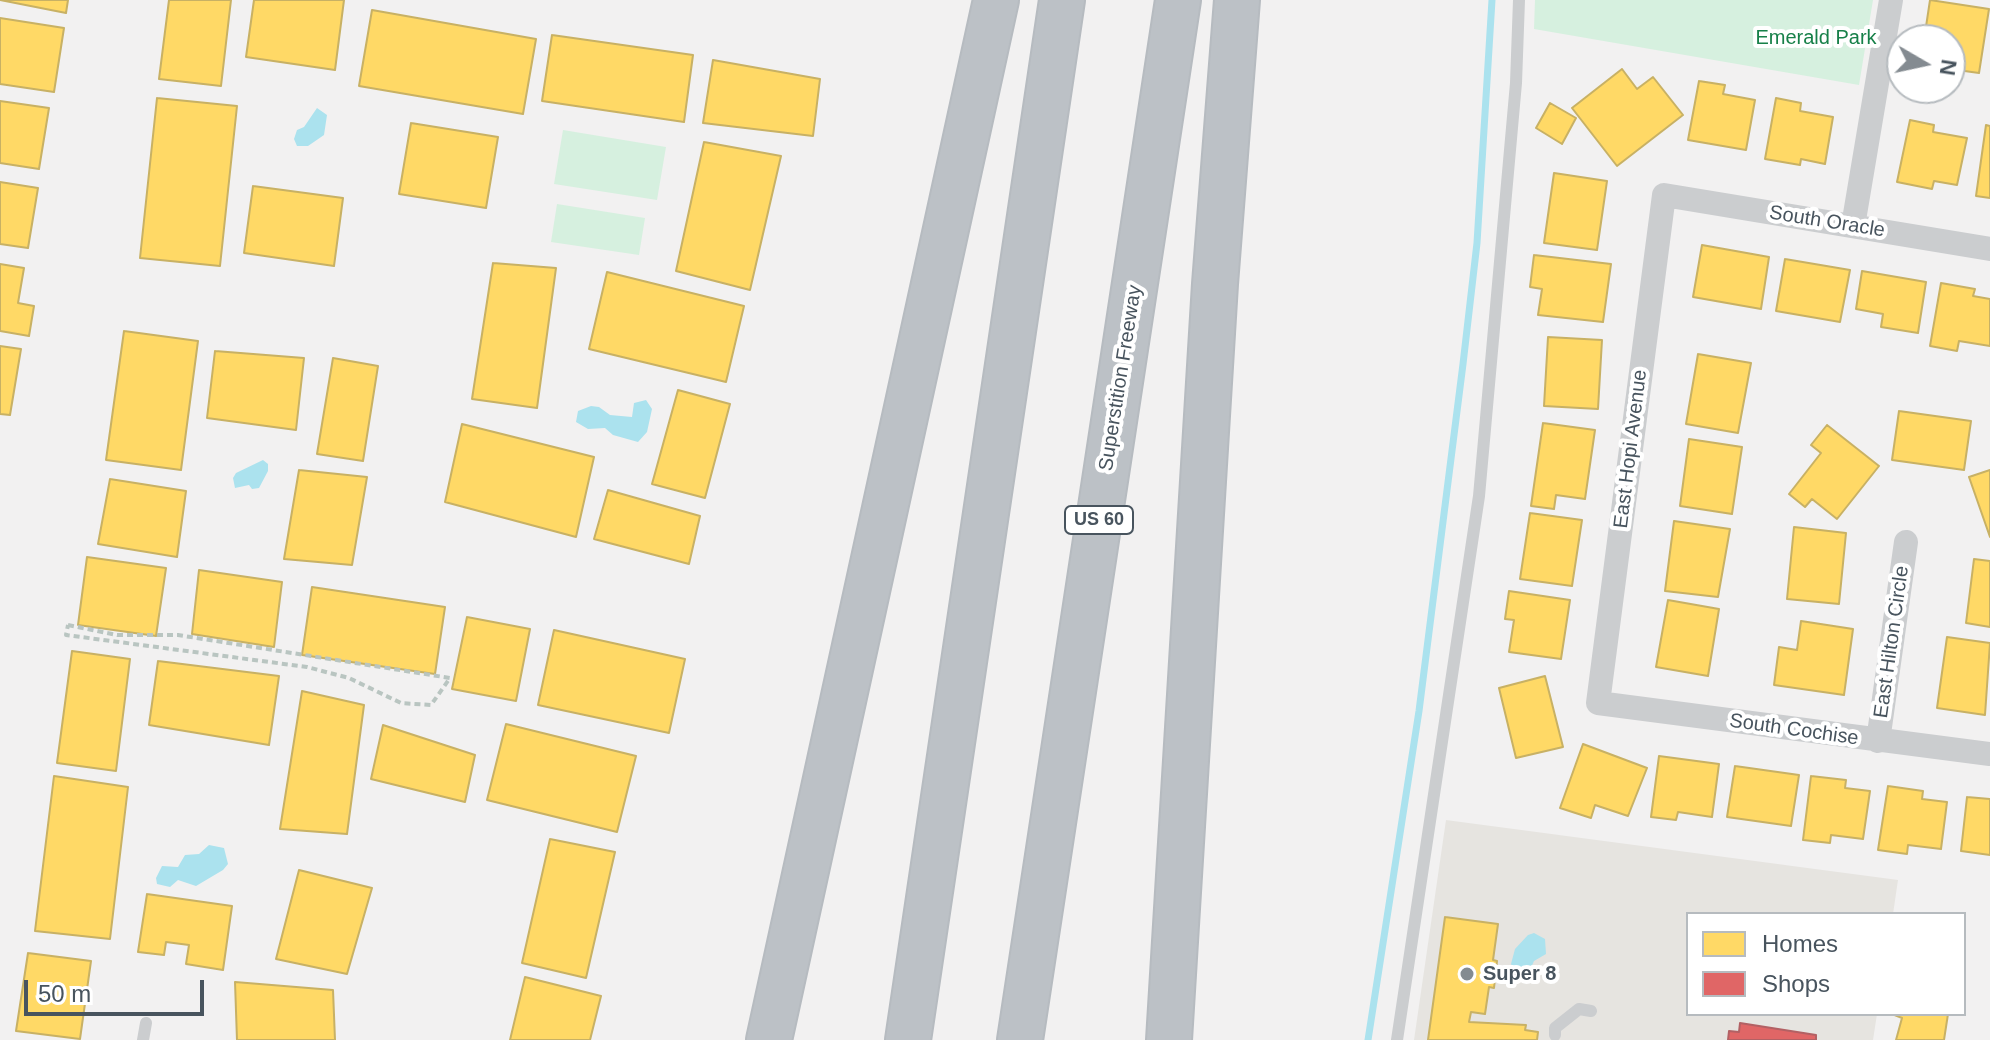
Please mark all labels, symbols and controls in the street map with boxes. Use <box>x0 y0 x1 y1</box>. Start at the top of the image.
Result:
north arrow <box>1886 24 1966 104</box>
park label: Emerald Park <box>1755 26 1877 50</box>
text: N <box>1935 58 1962 77</box>
street label: South Oracle <box>1767 201 1887 243</box>
street label: Superstition Freeway <box>1094 283 1148 473</box>
street label: East Hopi Avenue <box>1609 368 1653 530</box>
road number: US 60 <box>1065 506 1133 534</box>
street label: East Hilton Circle <box>1869 564 1915 720</box>
street label: South Cochise <box>1728 709 1860 751</box>
legend <box>1686 912 1966 1016</box>
text: Homes <box>1762 930 1838 957</box>
place label: Super 8 <box>1483 962 1556 986</box>
scale bar <box>28 964 208 1014</box>
marker: Super 8 <box>1458 965 1476 983</box>
text: Shops <box>1762 970 1830 997</box>
text: 50 m <box>38 980 91 1007</box>

